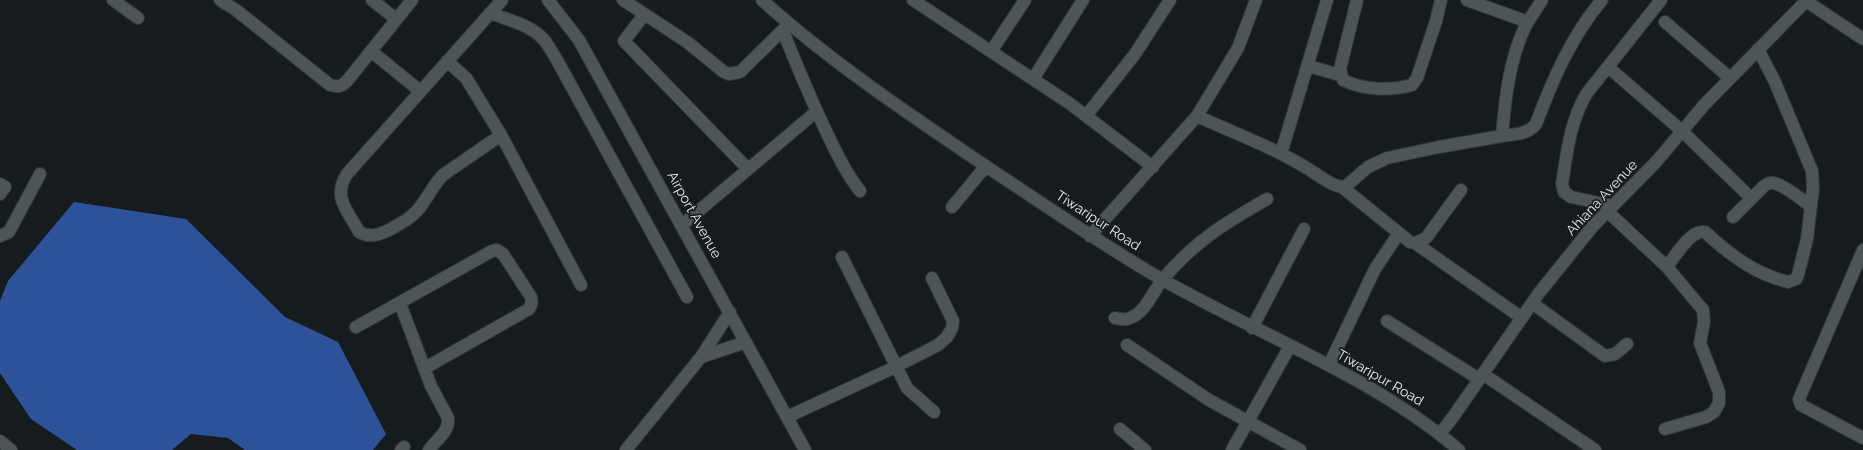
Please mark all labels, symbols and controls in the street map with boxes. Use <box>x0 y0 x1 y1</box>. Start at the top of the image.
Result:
street label: Ahiana Avenue <box>1563 157 1641 239</box>
street label: Airport Avenue <box>663 169 725 261</box>
street label: Tiwaripur Road <box>1053 187 1143 255</box>
street label: Tiwaripur Road <box>1334 346 1426 410</box>

